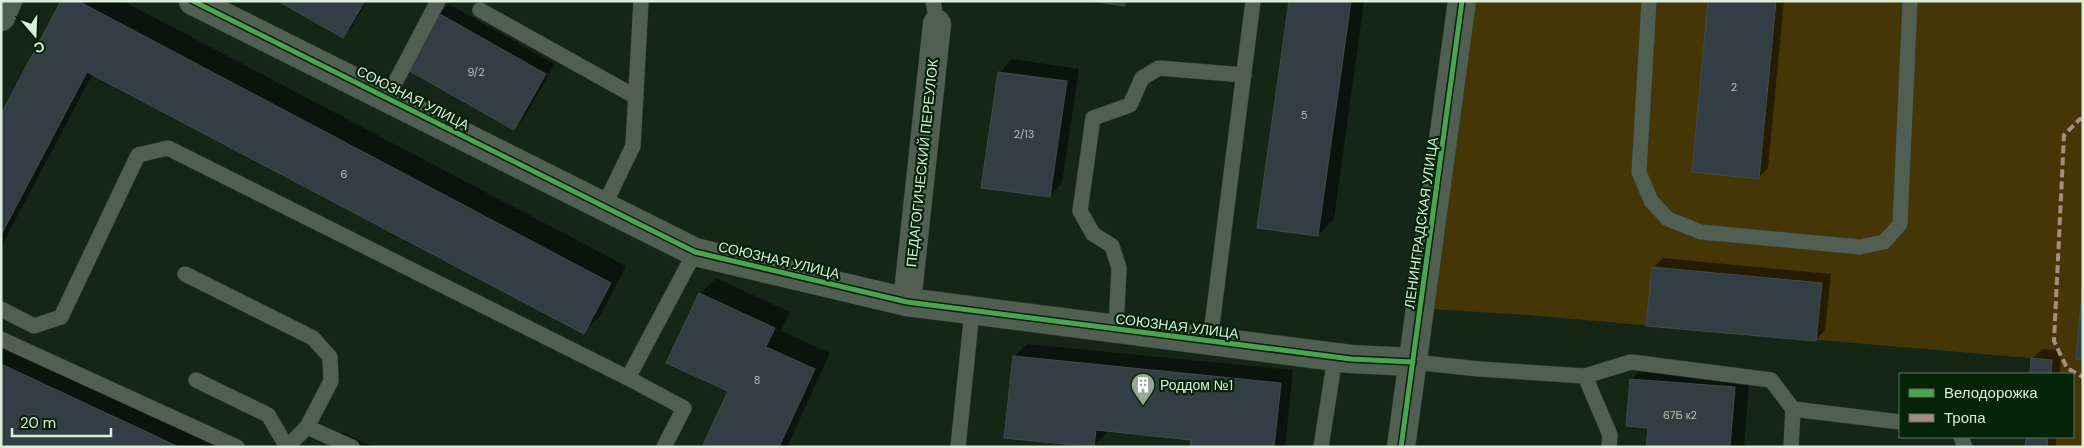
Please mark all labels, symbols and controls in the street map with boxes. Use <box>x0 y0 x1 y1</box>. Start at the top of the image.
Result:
north arrow <box>10 10 60 60</box>
text: С <box>32 37 47 57</box>
street label: ПЕДАГОГИЧЕСКИЙ ПЕРЕУЛОК <box>902 57 942 268</box>
street label: СОЮЗНАЯ УЛИЦА <box>354 62 473 134</box>
house number: 9/2 <box>467 65 485 79</box>
house number: 2 <box>1731 80 1737 94</box>
house number: 5 <box>1301 108 1308 122</box>
house number: 2/13 <box>1014 127 1034 141</box>
street label: ЛЕНИНГРАДСКАЯ УЛИЦА <box>1400 135 1442 310</box>
house number: 6 <box>341 167 348 181</box>
street label: СОЮЗНАЯ УЛИЦА <box>717 237 842 283</box>
street label: СОЮЗНАЯ УЛИЦА <box>1114 310 1240 343</box>
building icon: Роддом №1 <box>1130 372 1156 406</box>
house number: 8 <box>754 373 760 387</box>
legend <box>1899 373 2074 438</box>
place label: Роддом №1 <box>1160 376 1233 394</box>
text: Велодорожка <box>1944 383 2038 403</box>
scale bar <box>12 406 111 438</box>
house number: 67Б к2 <box>1663 408 1697 422</box>
text: Тропа <box>1944 408 1986 428</box>
text: 20 m <box>20 413 56 433</box>

